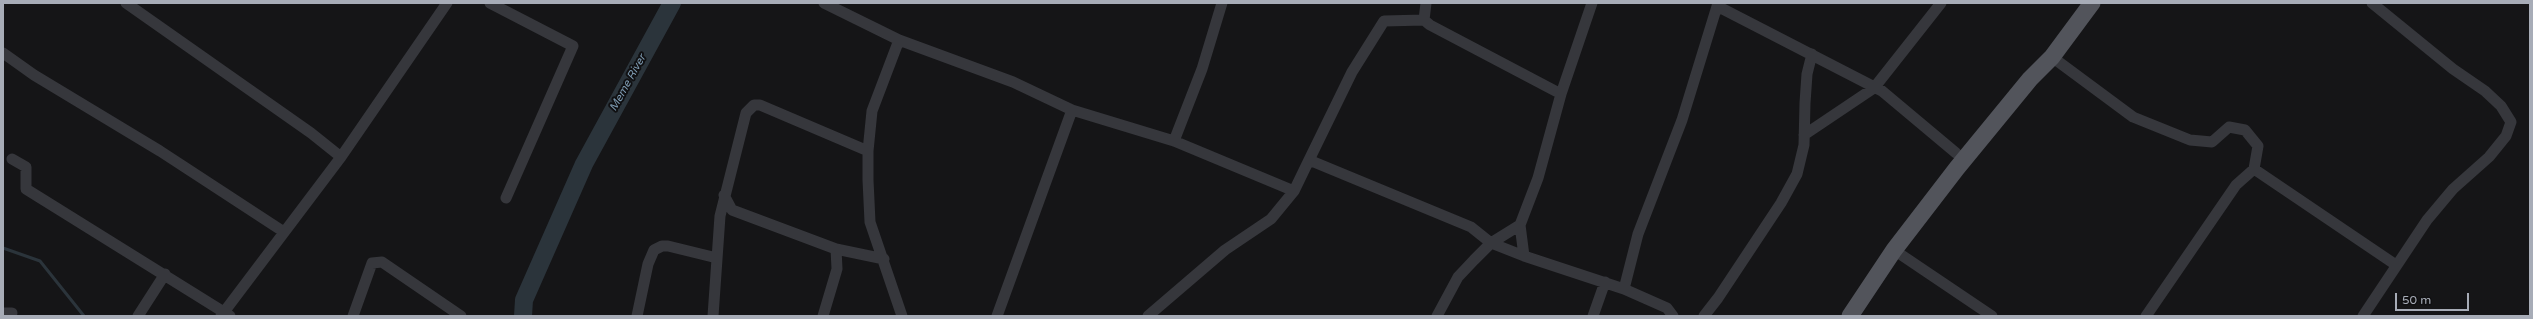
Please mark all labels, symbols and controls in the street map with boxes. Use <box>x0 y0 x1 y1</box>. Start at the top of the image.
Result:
water label: Meme River <box>607 52 649 114</box>
scale bar <box>2397 285 2471 311</box>
text: 50 m <box>2402 293 2431 307</box>

